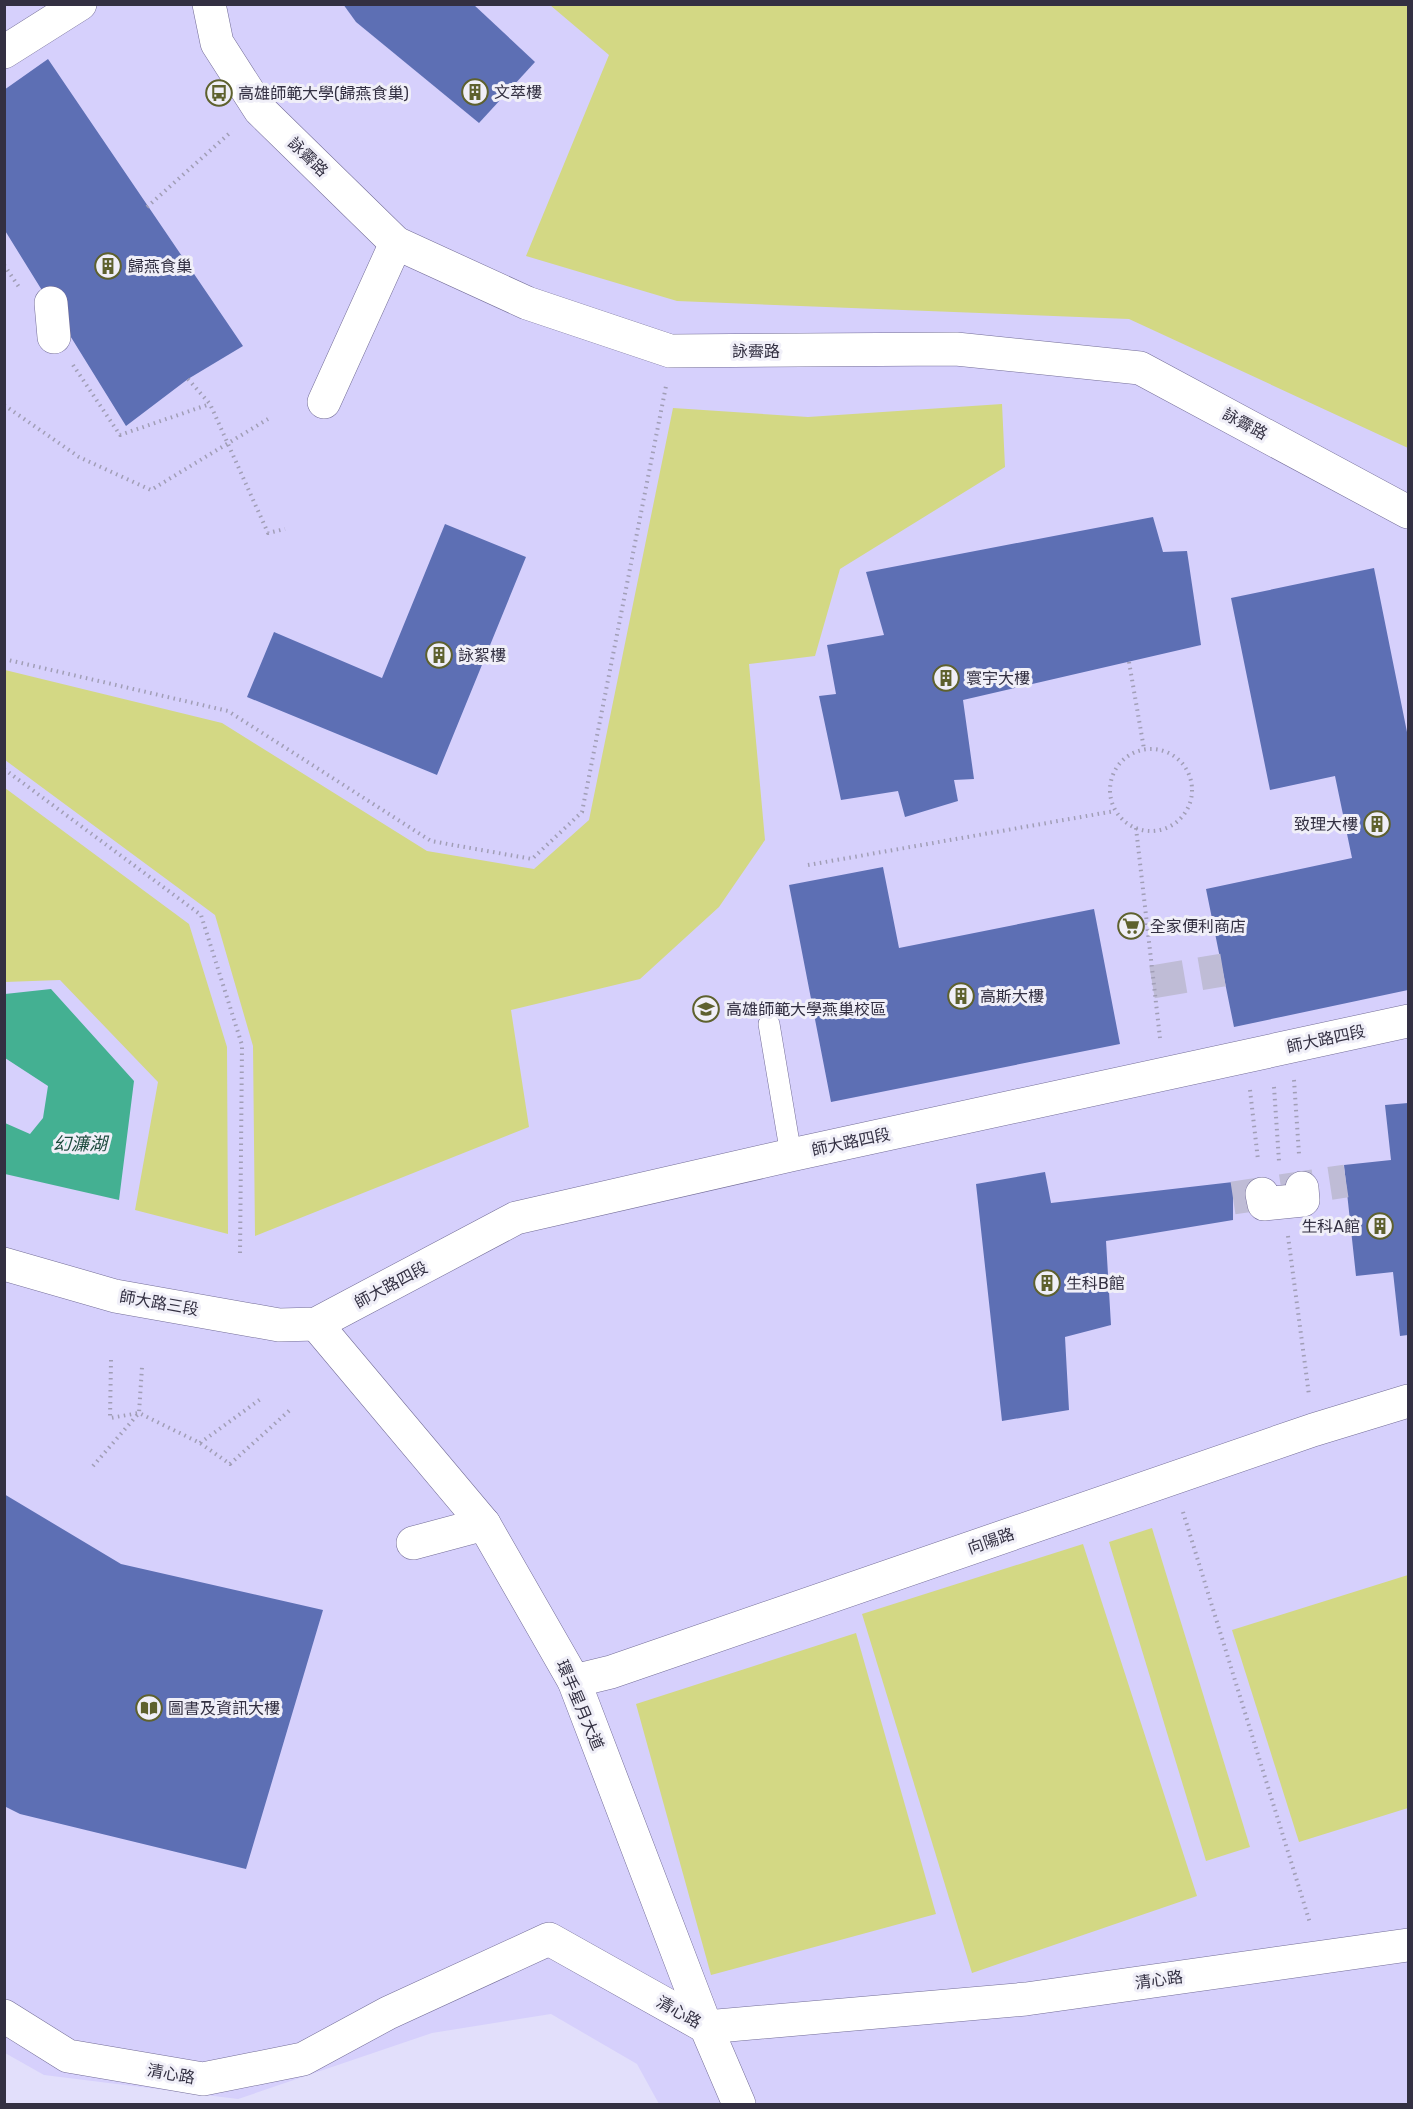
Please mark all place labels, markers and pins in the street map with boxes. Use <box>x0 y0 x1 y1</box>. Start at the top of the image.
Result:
building icon: 文萃樓 <box>460 77 490 107</box>
bus stop icon: 高雄師範大學(歸燕食巢) <box>204 78 234 108</box>
place label: 文萃樓 <box>494 83 542 102</box>
place label: 高雄師範大學(歸燕食巢) <box>238 84 409 103</box>
building icon: 歸燕食巢 <box>93 251 123 281</box>
place label: 歸燕食巢 <box>128 257 192 276</box>
building icon: 詠絮樓 <box>424 640 454 670</box>
place label: 詠絮樓 <box>458 646 506 665</box>
building icon: 寰宇大樓 <box>931 663 961 693</box>
place label: 寰宇大樓 <box>966 669 1030 688</box>
building icon: 致理大樓 <box>1362 809 1392 839</box>
place label: 致理大樓 <box>1294 815 1358 834</box>
supermarket icon: 全家便利商店 <box>1116 911 1146 941</box>
place label: 全家便利商店 <box>1150 917 1246 936</box>
building icon: 高斯大樓 <box>946 981 976 1011</box>
place label: 高斯大樓 <box>980 987 1044 1006</box>
school or university icon: 高雄師範大學燕巢校區 <box>691 994 721 1024</box>
place label: 高雄師範大學燕巢校區 <box>726 1000 886 1019</box>
building icon: 生科A館 <box>1365 1211 1395 1241</box>
place label: 生科A館 <box>1301 1217 1360 1236</box>
building icon: 生科B館 <box>1032 1268 1062 1298</box>
place label: 生科B館 <box>1066 1274 1125 1293</box>
library icon: 圖書及資訊大樓 <box>134 1693 164 1723</box>
place label: 圖書及資訊大樓 <box>168 1699 280 1718</box>

